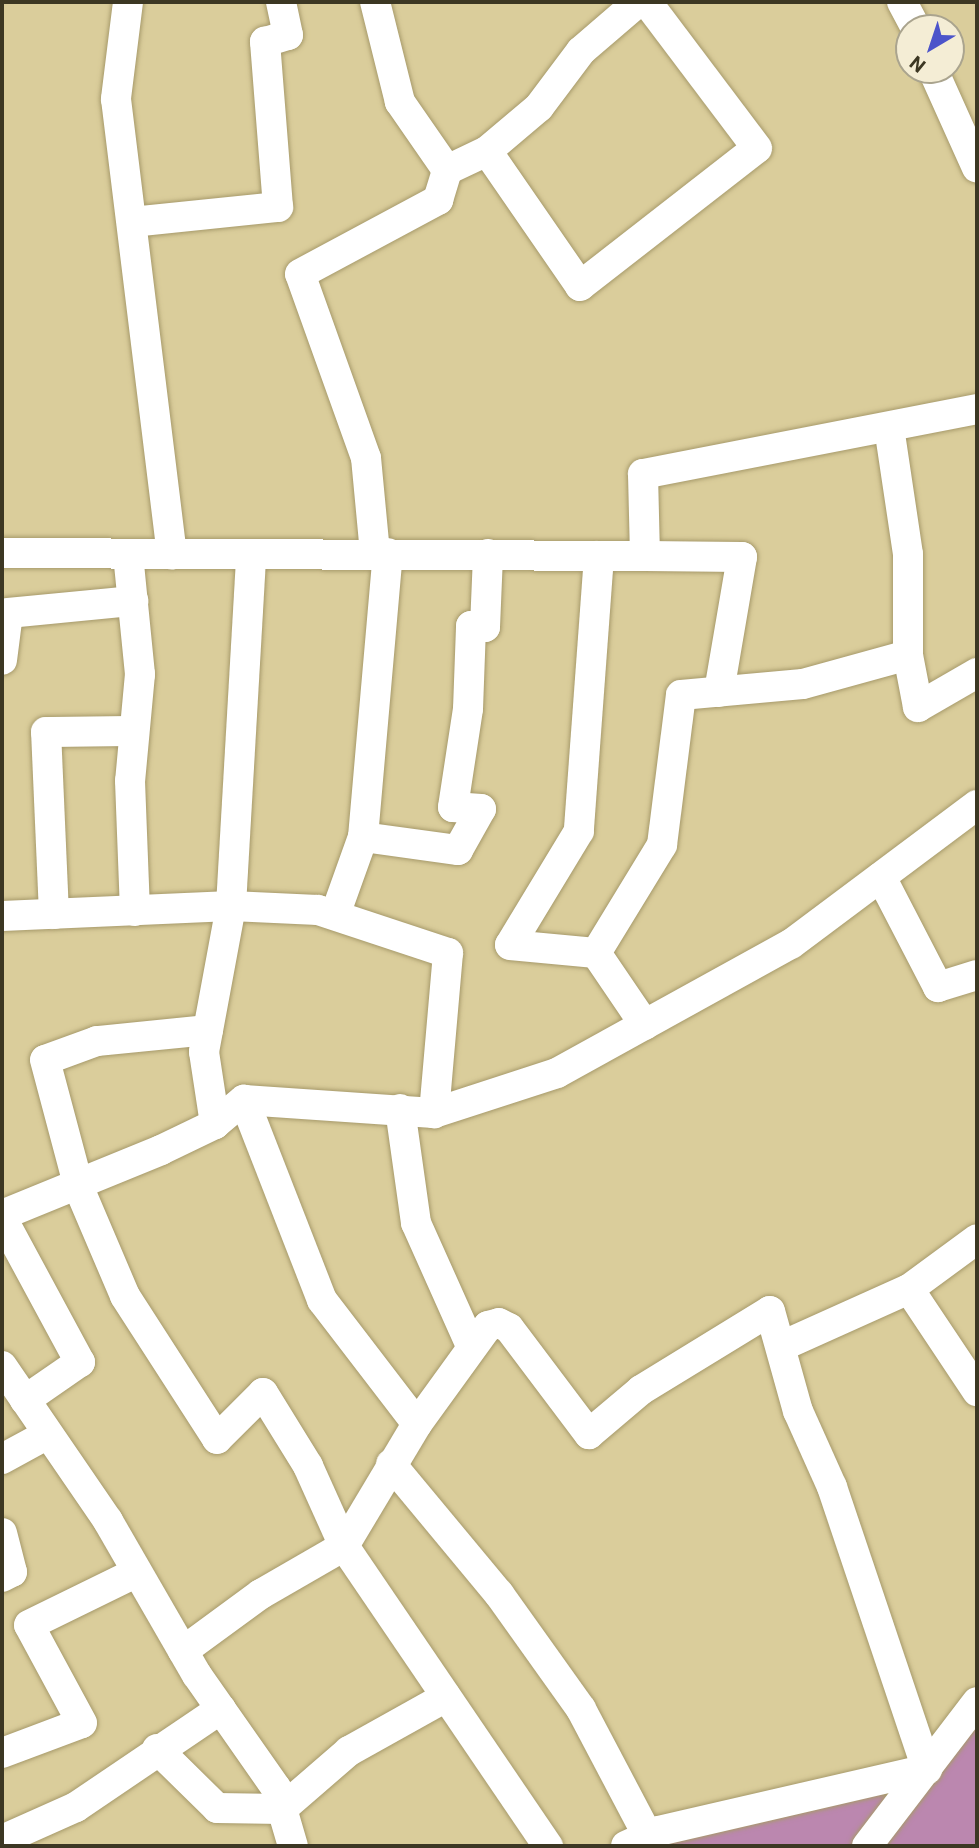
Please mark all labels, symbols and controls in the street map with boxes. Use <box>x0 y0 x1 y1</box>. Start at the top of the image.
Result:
north arrow <box>895 14 965 84</box>
text: N <box>905 51 930 77</box>

